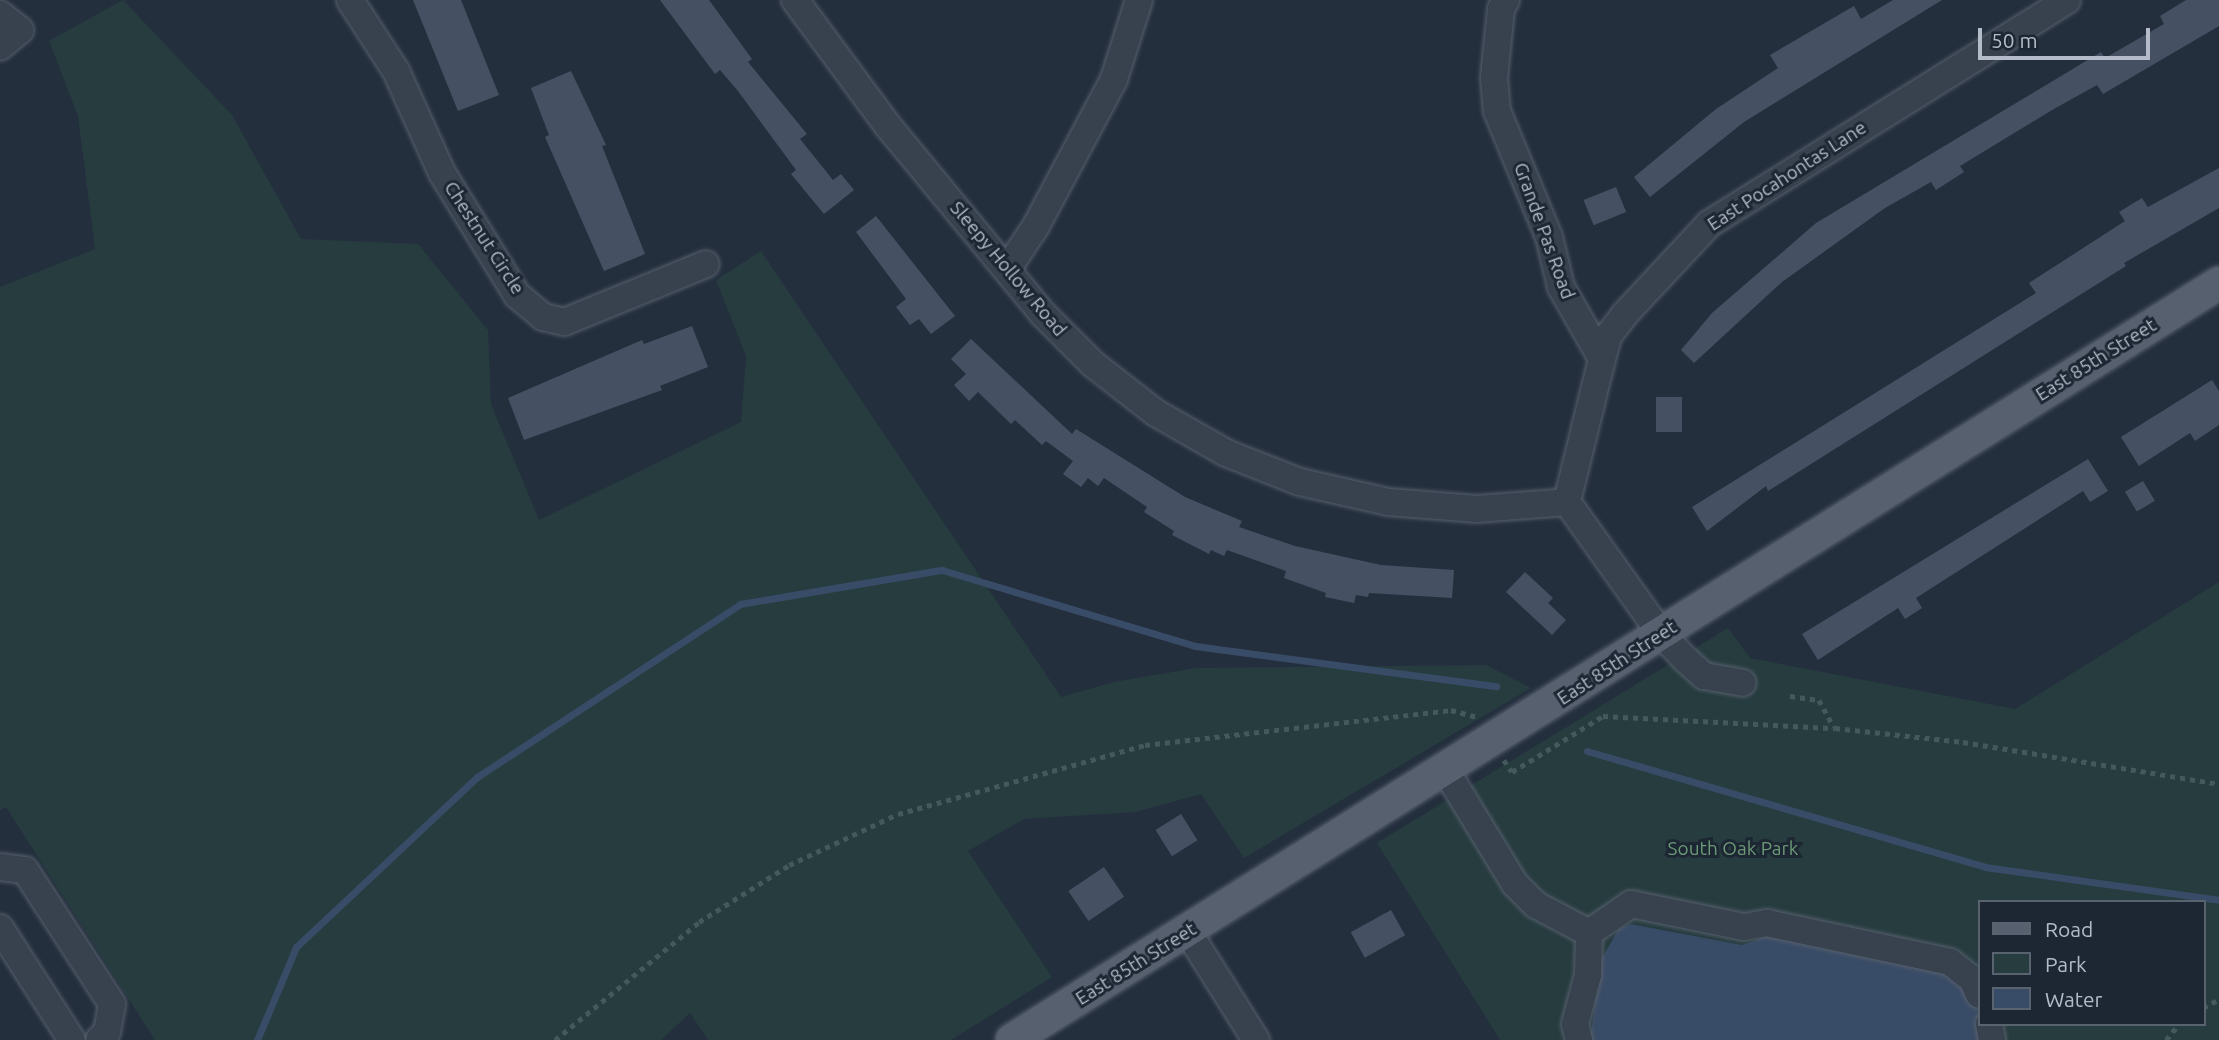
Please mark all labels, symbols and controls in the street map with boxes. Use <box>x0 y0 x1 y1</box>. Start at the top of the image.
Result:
scale bar <box>1981 14 2152 58</box>
text: 50 m <box>1991 28 2038 52</box>
street label: East Pocahontas Lane <box>1703 116 1871 236</box>
street label: Grande Pas Road <box>1509 160 1579 302</box>
street label: Chestnut Circle <box>439 177 529 299</box>
street label: Sleepy Hollow Road <box>945 197 1071 341</box>
street label: East 85th Street <box>2032 314 2160 406</box>
street label: East 85th Street <box>1553 616 1681 710</box>
park label: South Oak Park <box>1668 838 1798 860</box>
legend <box>1978 900 2205 1026</box>
text: Road <box>2045 917 2093 941</box>
street label: East 85th Street <box>1072 918 1200 1010</box>
text: Park <box>2045 952 2087 976</box>
text: Water <box>2045 987 2103 1011</box>

